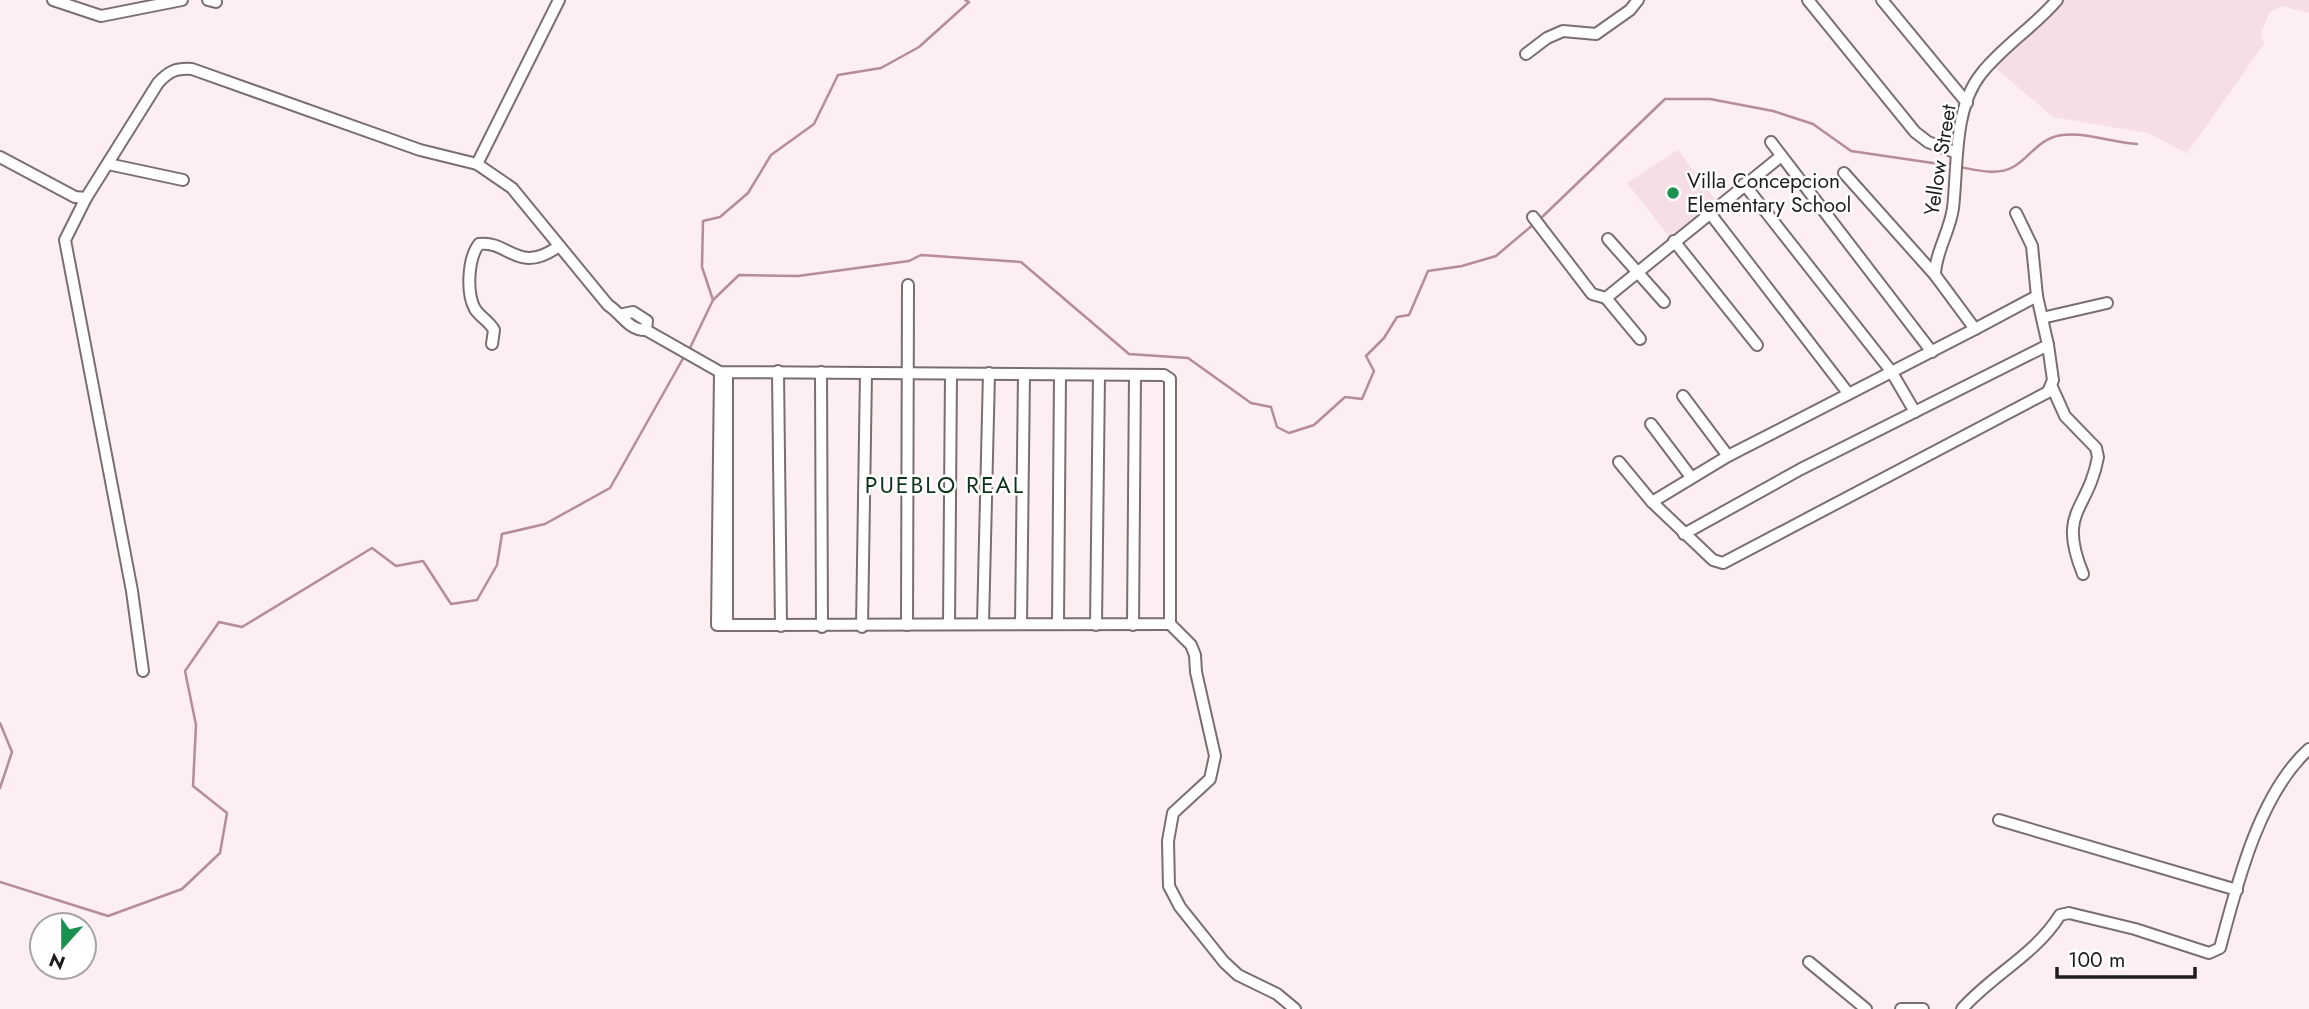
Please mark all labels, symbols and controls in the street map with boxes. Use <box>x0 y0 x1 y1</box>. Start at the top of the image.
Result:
street label: Yellow Street <box>1916 102 1964 218</box>
place label: Villa Concepcion Elementary School <box>1687 166 1851 220</box>
marker: Villa Concepcion Elementary School <box>1665 185 1681 201</box>
district label: PUEBLO REAL <box>865 468 1025 502</box>
north arrow <box>28 911 98 981</box>
scale bar <box>2057 936 2195 980</box>
text: 100 m <box>2068 945 2125 975</box>
text: N <box>45 946 69 977</box>

